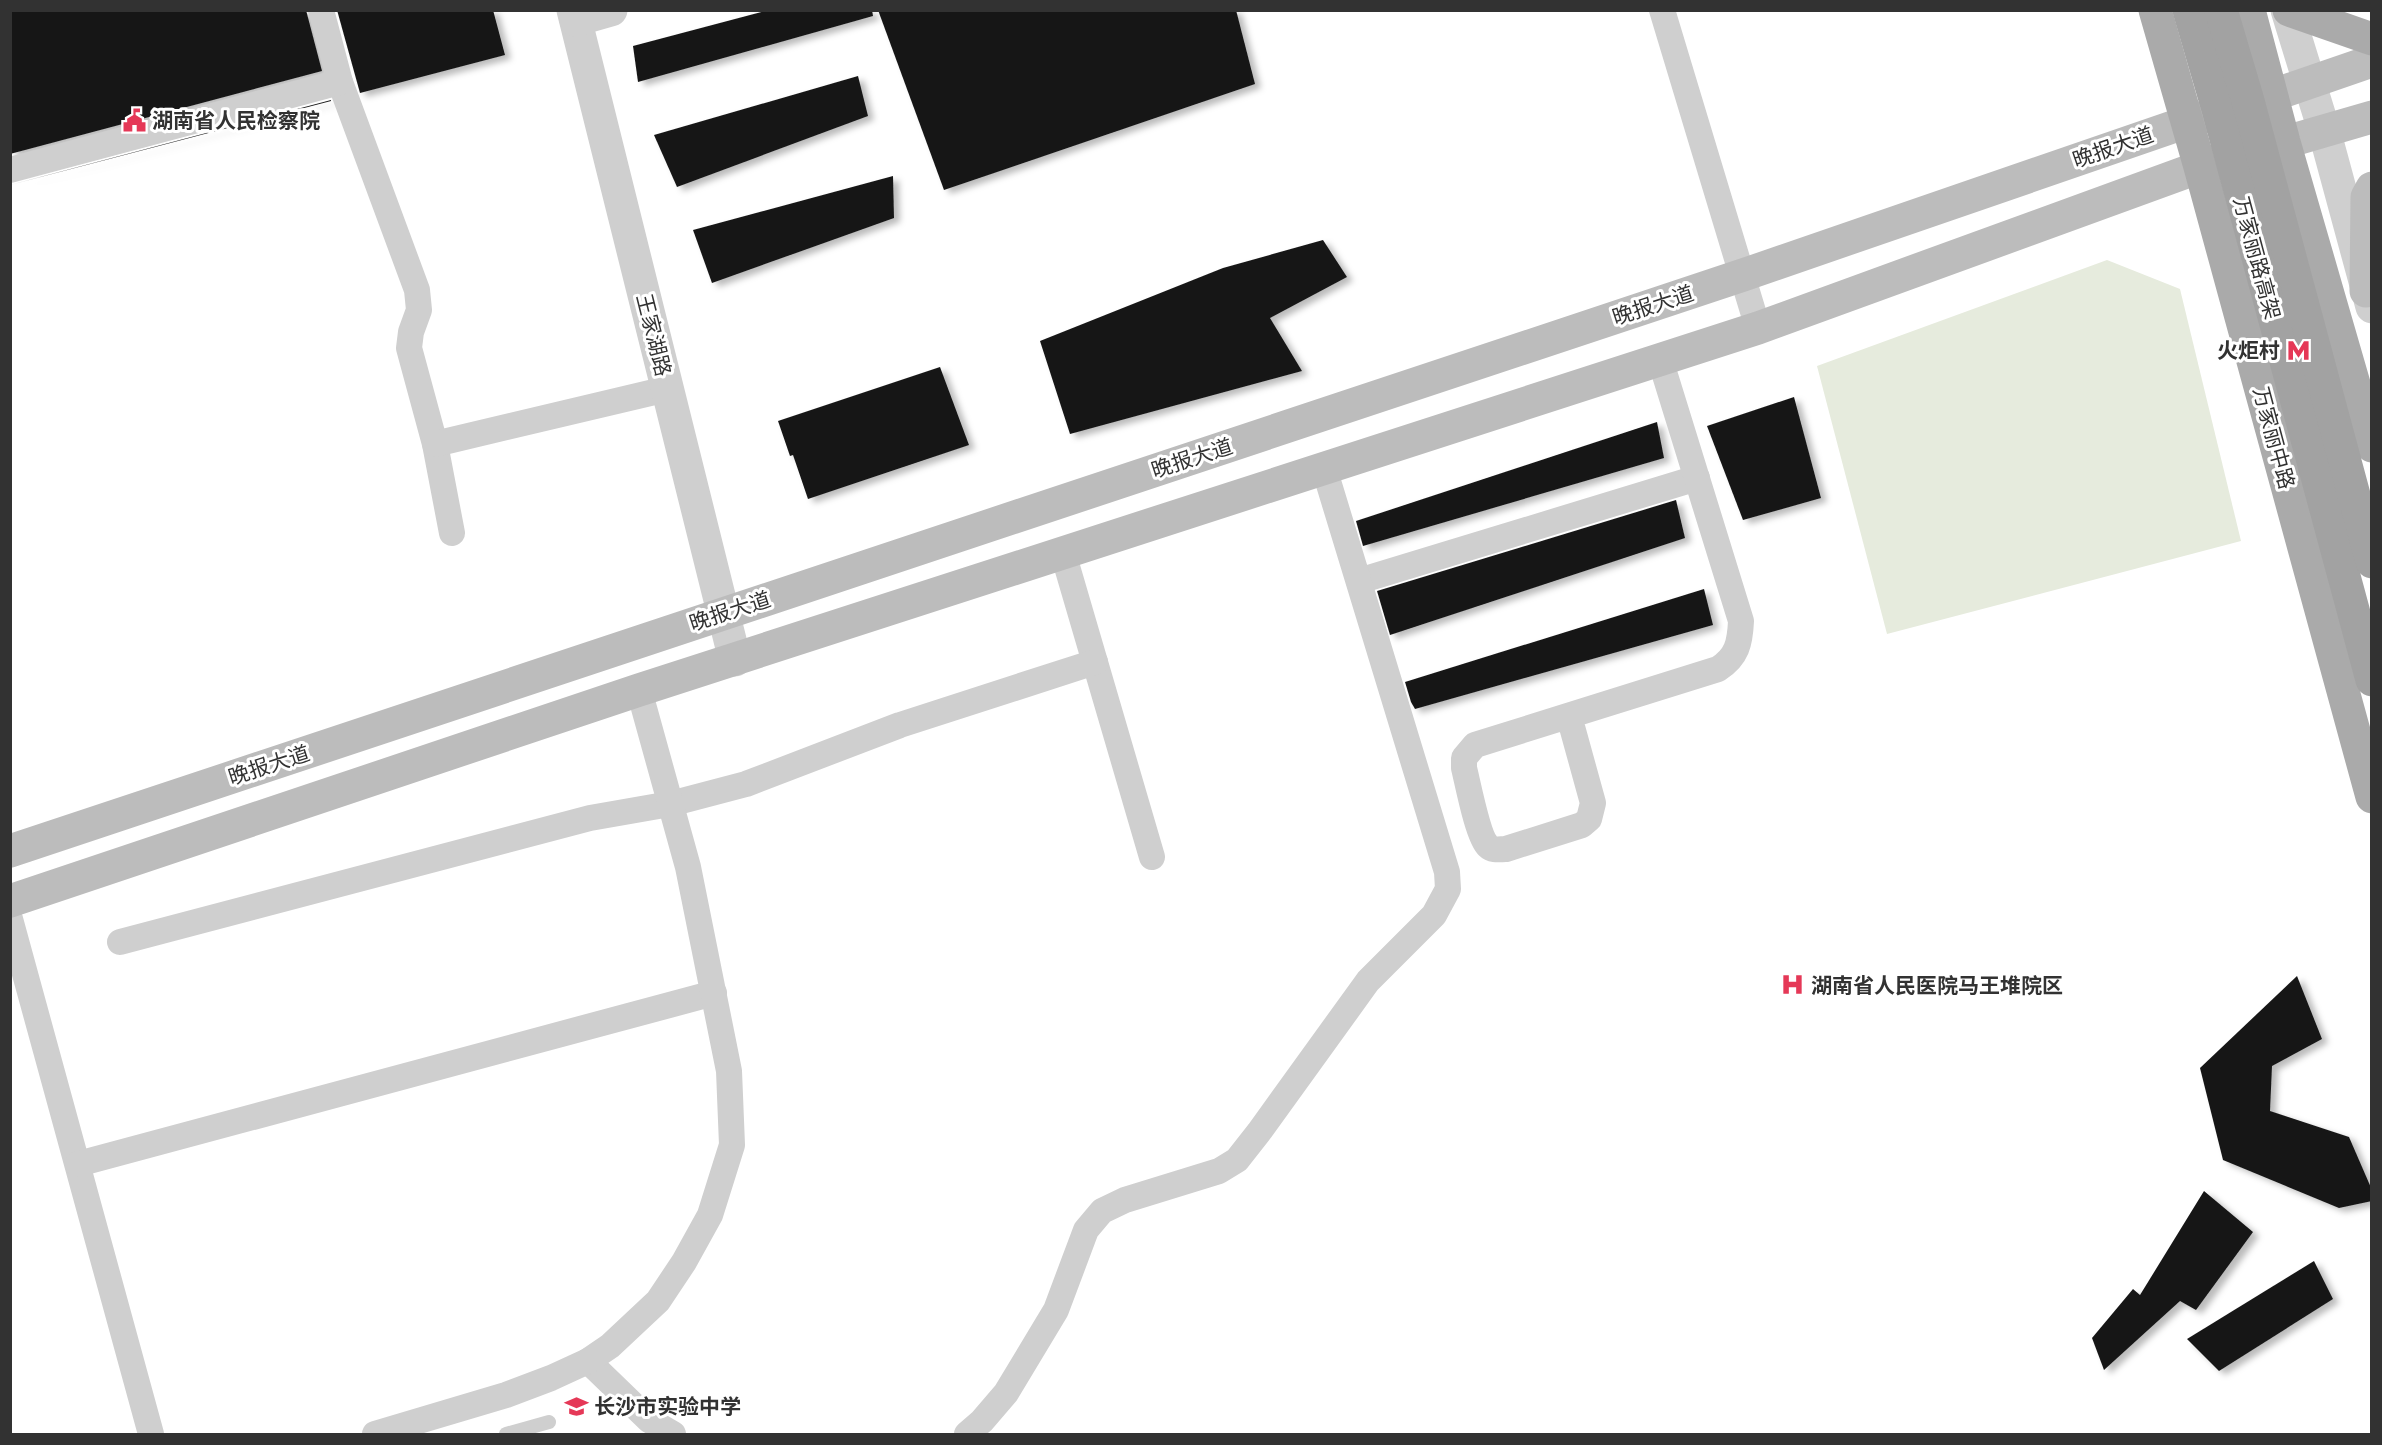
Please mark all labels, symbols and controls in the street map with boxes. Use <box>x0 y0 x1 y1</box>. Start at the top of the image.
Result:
public building icon: 湖南省人民检察院 <box>121 107 147 133</box>
place label: 湖南省人民检察院 <box>152 107 320 134</box>
street label: 晚报大道 <box>2069 121 2157 173</box>
street label: 万家丽路高架 <box>2228 194 2286 322</box>
street label: 晚报大道 <box>1609 279 1697 331</box>
street label: 王家湖路 <box>631 291 677 379</box>
place label: 火炬村 <box>2217 337 2280 364</box>
metro station icon: 火炬村 <box>2285 337 2311 363</box>
street label: 万家丽中路 <box>2247 384 2301 492</box>
street label: 晚报大道 <box>1148 432 1236 484</box>
street label: 晚报大道 <box>686 585 774 637</box>
street label: 晚报大道 <box>225 739 313 791</box>
hospital icon: 湖南省人民医院马王堆院区 <box>1780 972 1806 998</box>
place label: 湖南省人民医院马王堆院区 <box>1811 972 2063 999</box>
school or university icon: 长沙市实验中学 <box>563 1393 589 1419</box>
place label: 长沙市实验中学 <box>594 1393 741 1420</box>

